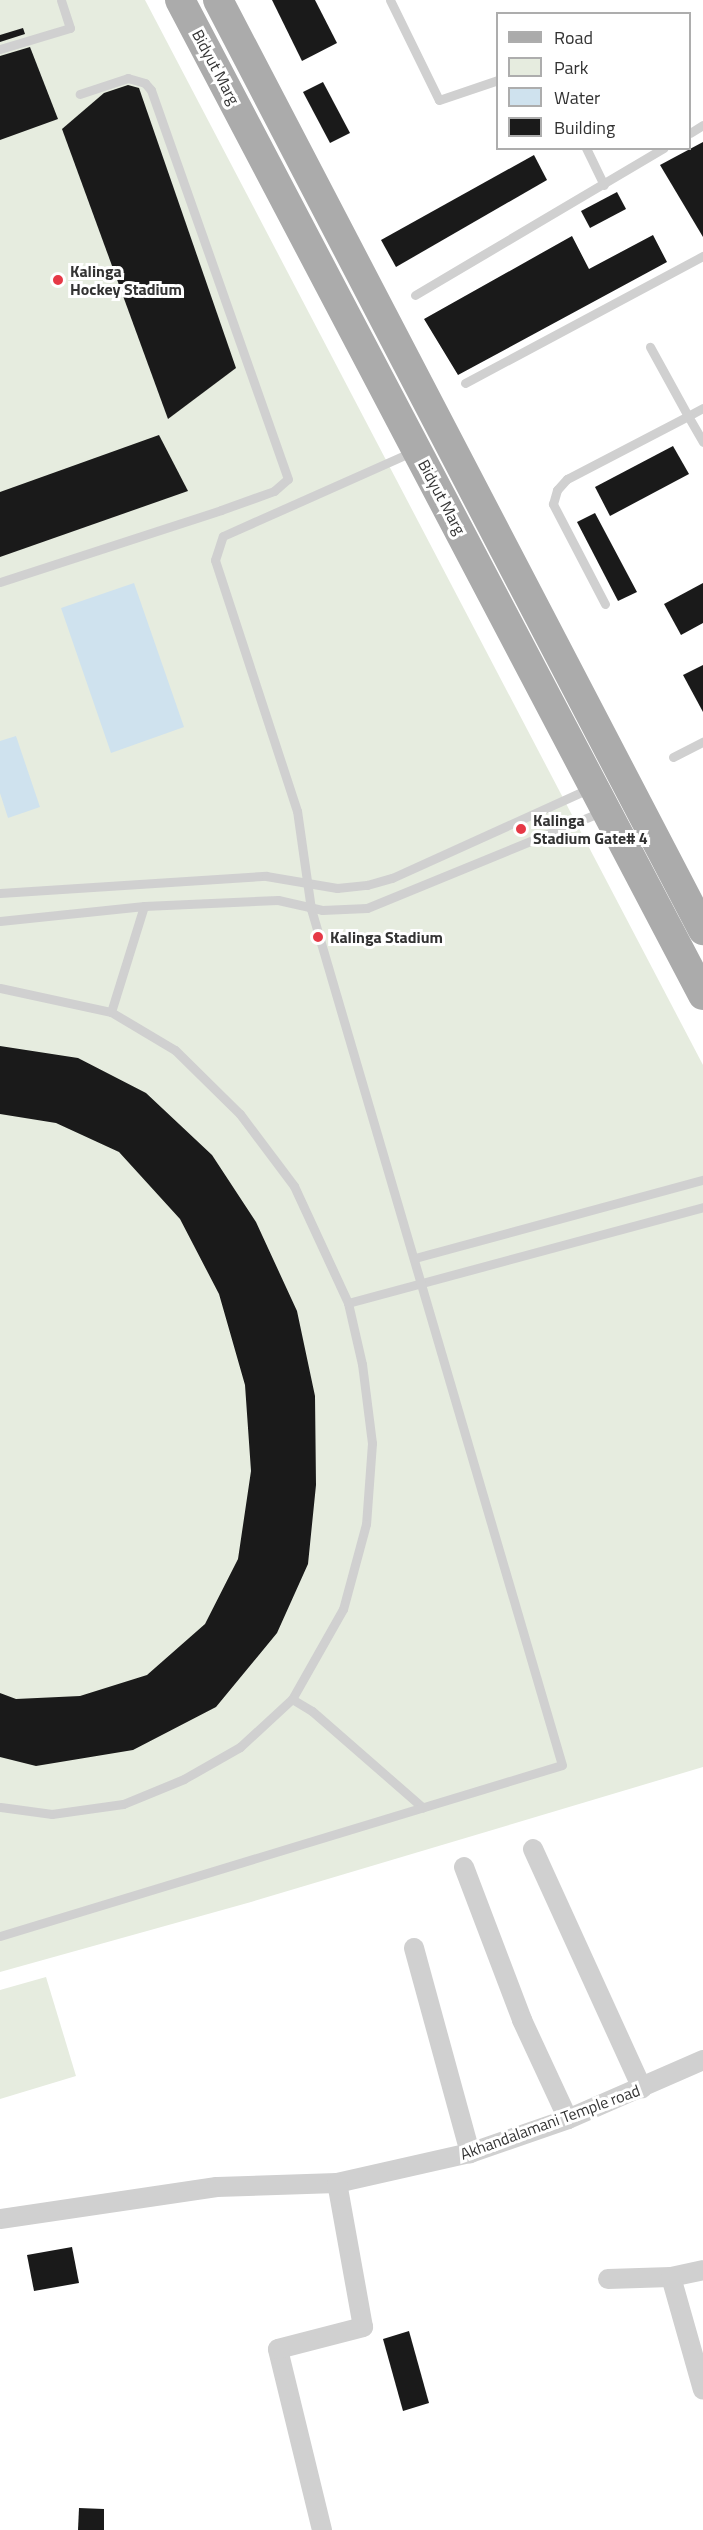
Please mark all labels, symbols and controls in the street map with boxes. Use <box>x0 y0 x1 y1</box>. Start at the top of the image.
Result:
legend <box>496 12 691 150</box>
text: Road <box>554 24 593 51</box>
street label: Bidyut Marg <box>188 26 244 108</box>
text: Park <box>554 54 588 81</box>
text: Water <box>554 84 600 111</box>
text: Building <box>554 114 615 141</box>
place label: Kalinga Hockey Stadium <box>70 261 182 299</box>
marker: Kalinga Hockey Stadium <box>51 273 65 287</box>
street label: Bidyut Marg <box>414 456 470 538</box>
place label: Kalinga Stadium Gate# 4 <box>533 810 648 848</box>
marker: Kalinga Stadium Gate# 4 <box>514 822 528 836</box>
place label: Kalinga Stadium <box>330 927 443 947</box>
marker: Kalinga Stadium <box>311 930 325 944</box>
street label: Akhandalamani Temple road <box>457 2080 643 2164</box>

